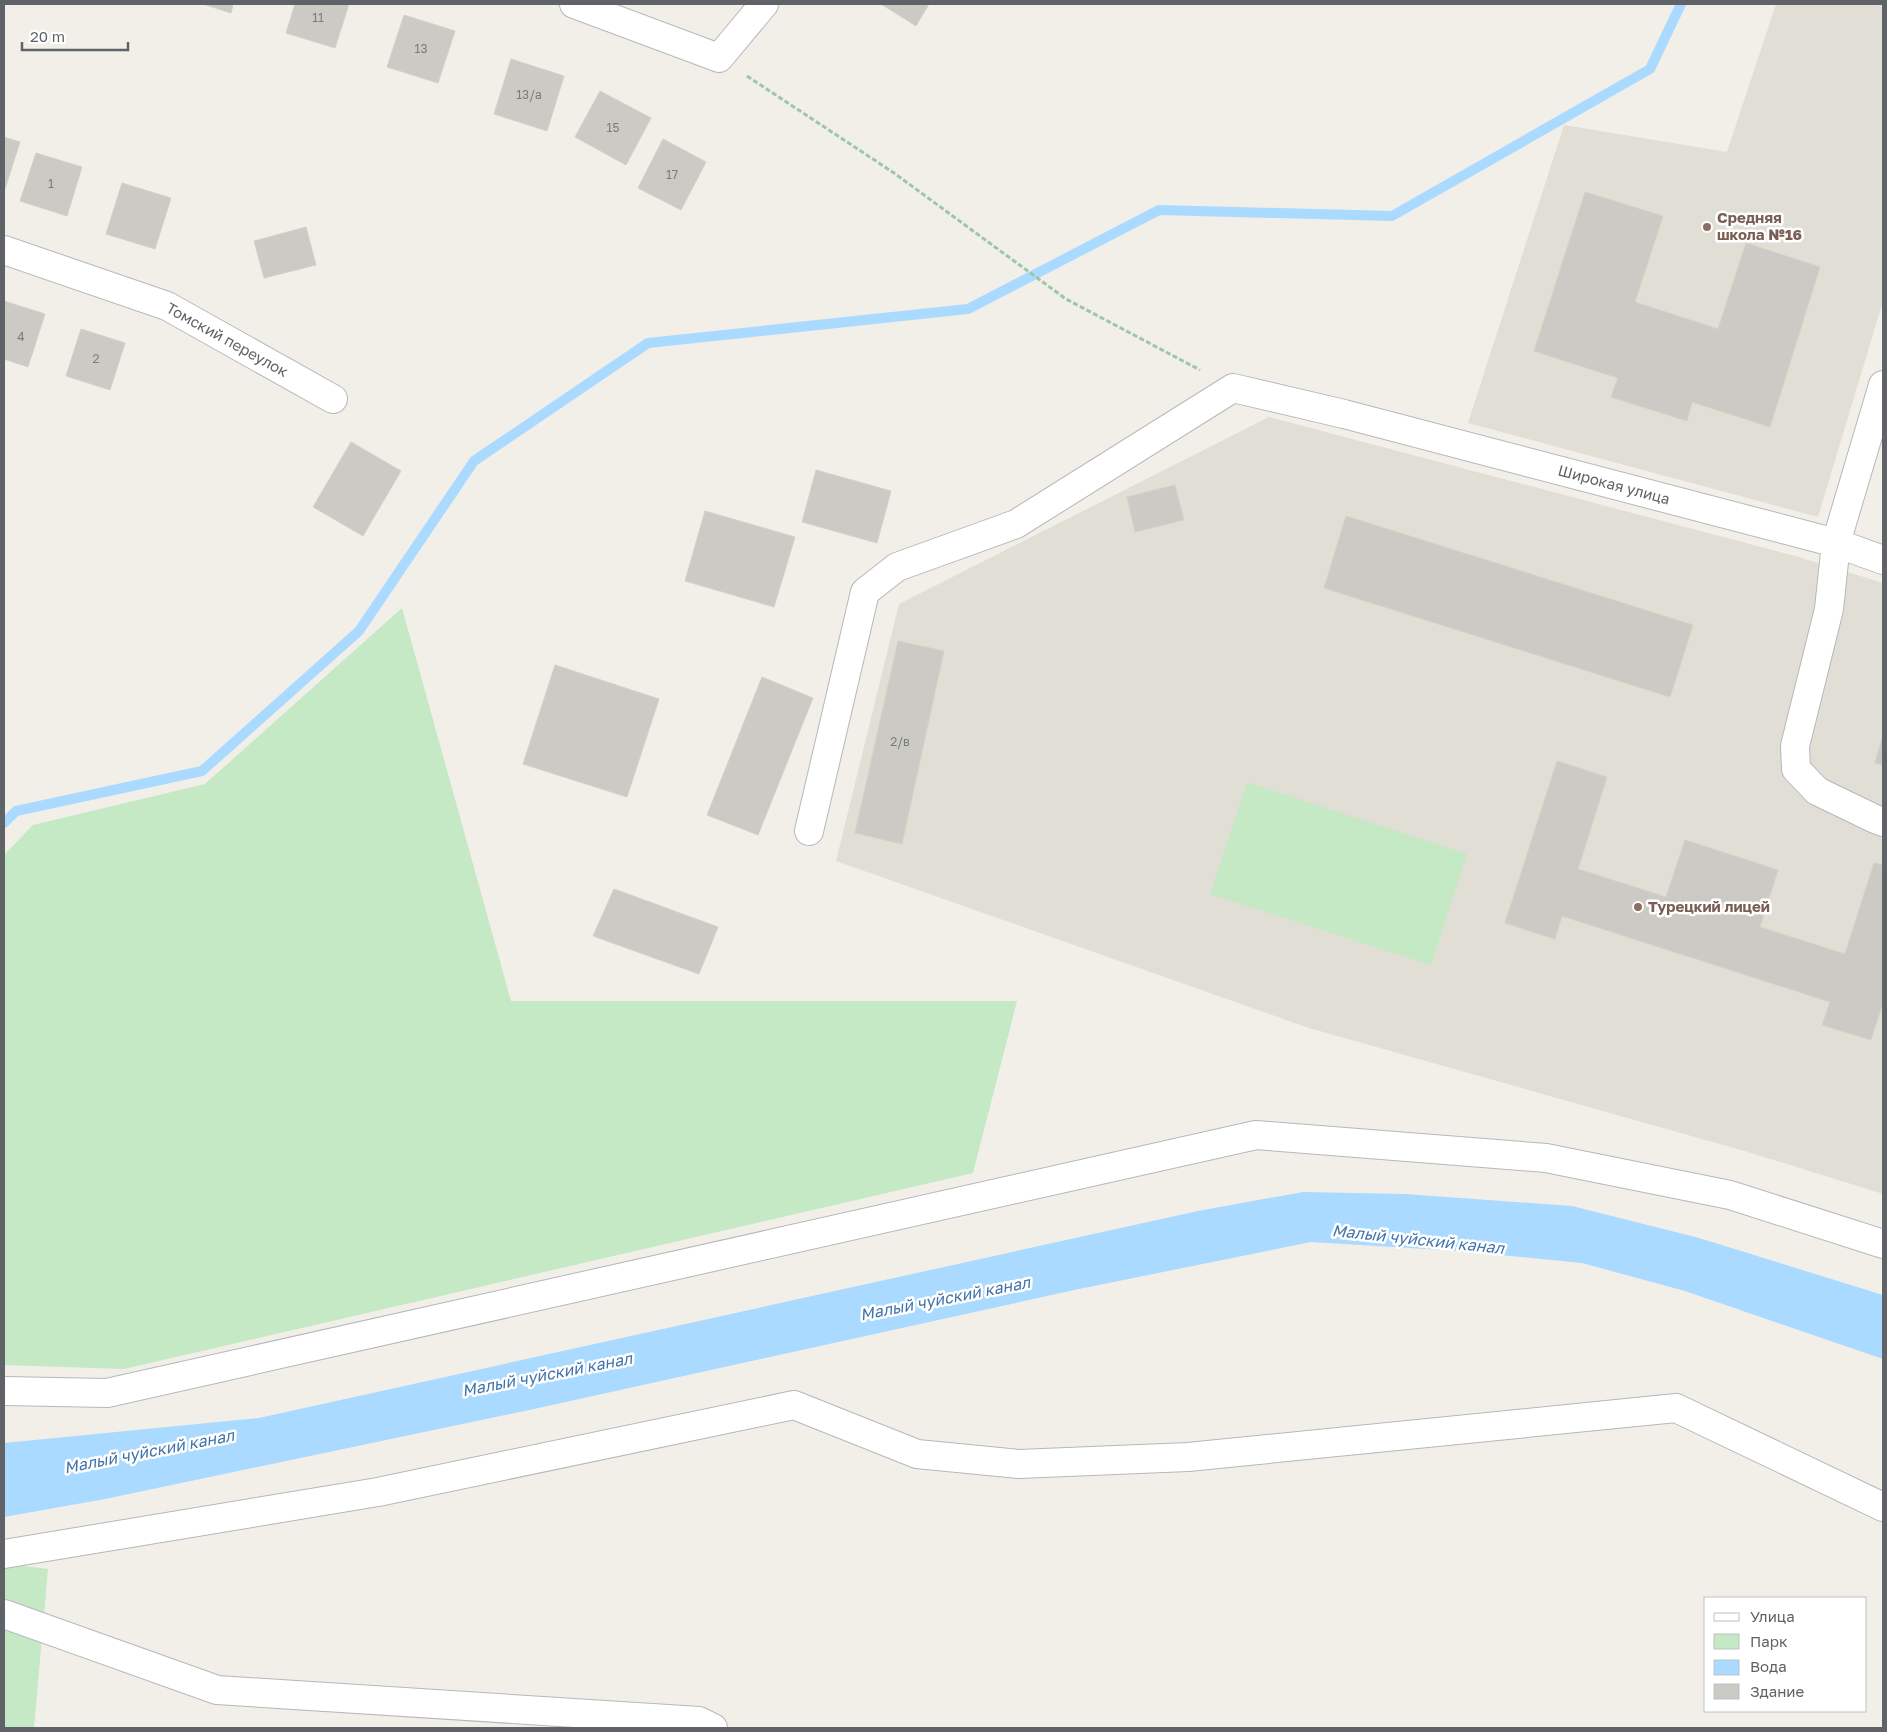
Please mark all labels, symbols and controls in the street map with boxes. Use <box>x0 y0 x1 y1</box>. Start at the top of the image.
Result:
house number: 11 <box>312 10 324 25</box>
scale bar <box>22 20 129 52</box>
text: 20 m <box>30 27 65 45</box>
house number: 13 <box>415 41 427 56</box>
house number: 13/а <box>516 87 542 102</box>
house number: 15 <box>607 120 619 135</box>
house number: 17 <box>666 167 678 182</box>
house number: 1 <box>48 176 54 191</box>
place label: Средняя школа №16 <box>1717 208 1802 243</box>
marker: Средняя школа №16 <box>1701 221 1713 233</box>
street label: Томский переулок <box>163 298 292 380</box>
house number: 4 <box>17 329 25 344</box>
house number: 2 <box>93 351 100 366</box>
street label: Широкая улица <box>1556 460 1672 508</box>
house number: 2/в <box>890 734 910 749</box>
place label: Турецкий лицей <box>1648 897 1770 915</box>
marker: Турецкий лицей <box>1632 901 1644 913</box>
water label: Малый чуйский канал <box>1331 1220 1507 1258</box>
water label: Малый чуйский канал <box>858 1271 1033 1324</box>
water label: Малый чуйский канал <box>460 1347 635 1400</box>
water label: Малый чуйский канал <box>62 1424 237 1477</box>
legend <box>1704 1597 1867 1712</box>
text: Улица <box>1750 1607 1795 1625</box>
text: Парк <box>1750 1632 1788 1650</box>
text: Вода <box>1750 1657 1787 1675</box>
text: Здание <box>1750 1682 1804 1700</box>

